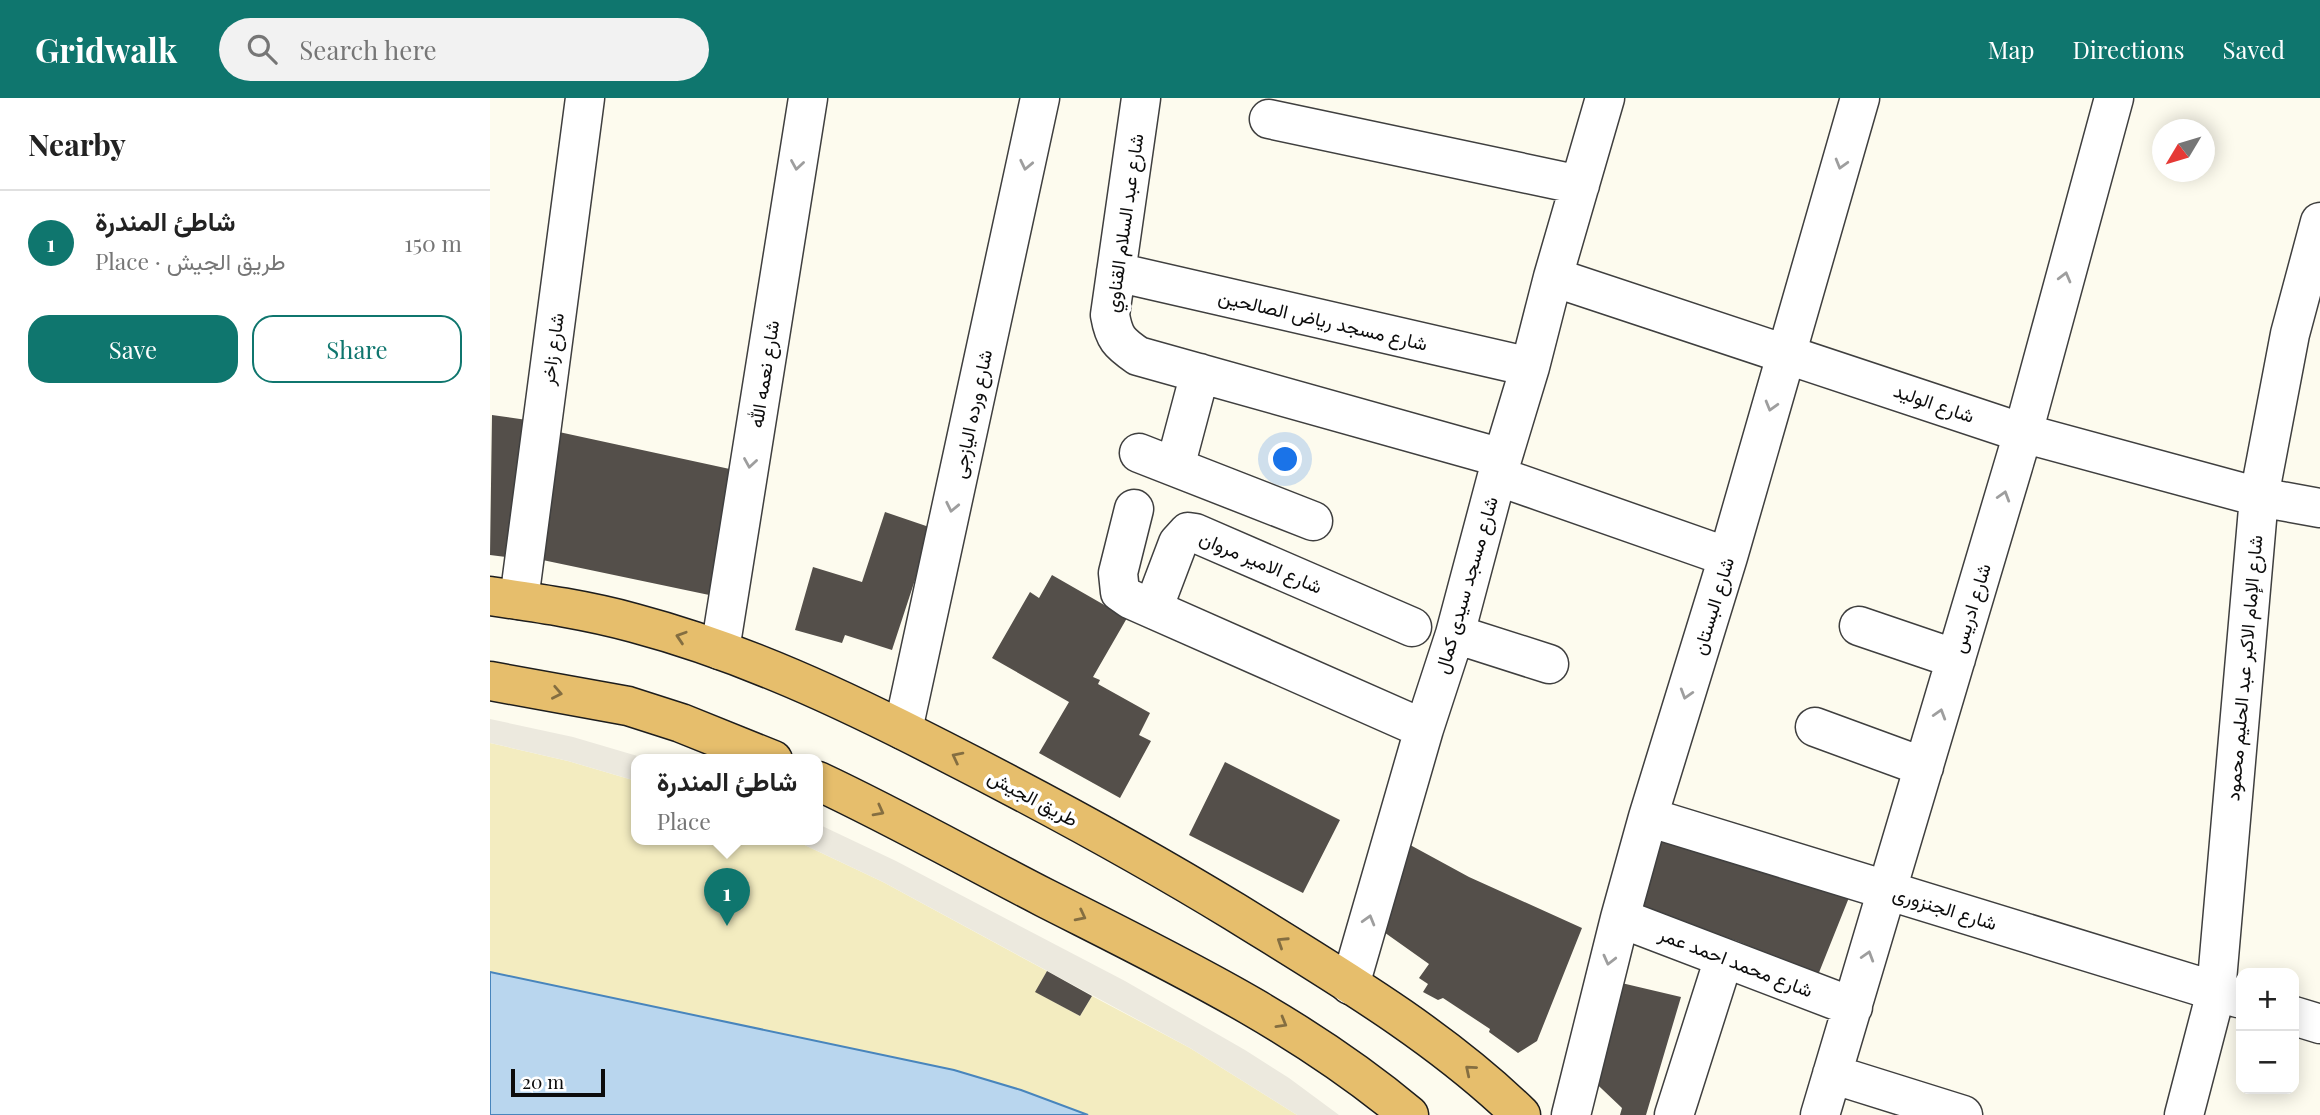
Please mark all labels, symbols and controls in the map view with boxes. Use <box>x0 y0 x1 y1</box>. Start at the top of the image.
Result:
search box <box>219 18 709 81</box>
text: Gridwalk <box>35 27 177 71</box>
icon: search <box>243 30 281 68</box>
text: Search here <box>299 32 437 67</box>
text: Map <box>1988 33 2034 65</box>
text: Directions <box>2072 33 2185 65</box>
text: Saved <box>2223 33 2285 65</box>
north arrow <box>2152 119 2215 182</box>
text: Nearby <box>28 124 126 164</box>
street label: شارع عبد السلام القناوي <box>1098 132 1152 314</box>
one-way arrow <box>1835 157 1850 169</box>
one-way arrow <box>790 159 805 171</box>
one-way arrow <box>1020 159 1034 171</box>
text: شاطئ المندرة <box>95 203 236 238</box>
text: 1 <box>47 227 55 258</box>
text: 150 m <box>404 227 462 258</box>
text: Place · طريق الجيش <box>95 245 286 276</box>
one-way arrow <box>2057 271 2071 283</box>
street label: شارع مسجد رياض الصالحين <box>1216 282 1430 357</box>
street label: شارع زاخر <box>533 311 570 388</box>
button: Save <box>28 315 238 383</box>
button: Share <box>252 315 462 383</box>
street label: شارع نعمه الله <box>742 318 785 430</box>
street label: شارع ورده اليازجى <box>945 347 998 481</box>
street label: شارع الوليد <box>1890 376 1978 429</box>
one-way arrow <box>1765 399 1780 411</box>
your location <box>1268 442 1302 476</box>
one-way arrow <box>743 457 758 469</box>
one-way arrow <box>1996 490 2011 502</box>
street label: شارع مسجد سيدى كمال <box>1427 493 1504 677</box>
one-way arrow <box>945 501 960 513</box>
street label: شارع الامير مروان <box>1196 524 1327 600</box>
street label: شارع الإمام الاكبر عبد الحليم محمود <box>2218 534 2269 802</box>
street label: شارع البستان <box>1685 554 1740 658</box>
street label: شارع ادريس <box>1944 560 1997 656</box>
one-way arrow <box>675 631 688 645</box>
one-way arrow <box>551 684 563 699</box>
one-way arrow <box>1680 687 1694 700</box>
one-way arrow <box>1931 708 1946 720</box>
one-way arrow <box>951 752 964 766</box>
popup <box>631 754 823 845</box>
text: شاطئ المندرة <box>657 763 797 798</box>
street label: طريق الجيش <box>984 763 1083 832</box>
one-way arrow <box>872 803 884 816</box>
text: Place <box>657 805 711 836</box>
pin: 1 <box>704 868 750 926</box>
street label: شارع الجنزورى <box>1890 879 2001 936</box>
one-way arrow <box>1074 907 1086 921</box>
one-way arrow <box>1360 914 1375 926</box>
street label: شارع محمد احمد عمر <box>1654 919 1817 1003</box>
one-way arrow <box>1277 937 1290 950</box>
one-way arrow <box>1859 950 1874 962</box>
one-way arrow <box>1603 954 1617 966</box>
map controls <box>2236 968 2299 1094</box>
button: + <box>2236 968 2299 1031</box>
one-way arrow <box>1274 1015 1287 1028</box>
button: − <box>2236 1031 2299 1094</box>
scale bar <box>511 1066 606 1098</box>
one-way arrow <box>1465 1066 1478 1078</box>
text: 20 m <box>522 1068 564 1094</box>

